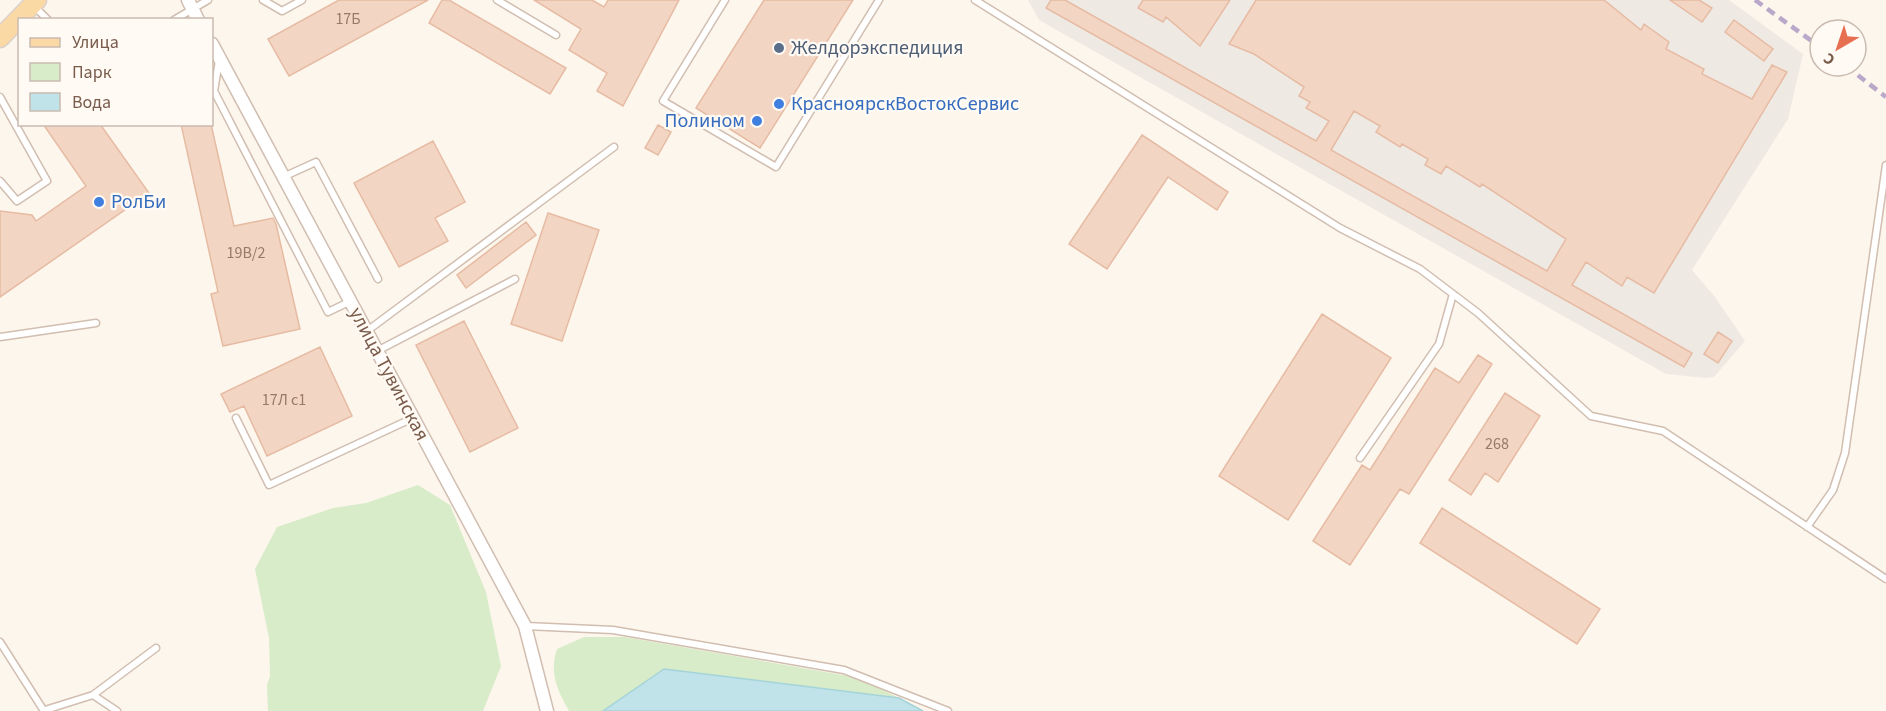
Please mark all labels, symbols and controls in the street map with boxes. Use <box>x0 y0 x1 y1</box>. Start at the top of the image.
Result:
house number: 17Б <box>335 8 361 30</box>
legend <box>18 18 213 126</box>
north arrow <box>1808 18 1868 78</box>
text: Улица <box>72 30 119 55</box>
place label: Желдорэкспедиция <box>791 34 964 62</box>
marker: Желдорэкспедиция <box>772 41 786 55</box>
text: С <box>1819 47 1840 70</box>
text: Парк <box>72 60 112 85</box>
text: Вода <box>72 90 111 115</box>
place label: КрасноярскВостокСервис <box>791 90 1019 118</box>
marker: КрасноярскВостокСервис <box>772 97 786 111</box>
place label: Полином <box>665 107 745 135</box>
marker: Полином <box>750 114 764 128</box>
place label: РолБи <box>111 188 166 216</box>
marker: РолБи <box>92 195 106 209</box>
house number: 19В/2 <box>227 242 265 264</box>
street label: улица Тувинская <box>342 302 436 446</box>
house number: 17Л с1 <box>262 389 306 411</box>
house number: 268 <box>1485 433 1509 455</box>

